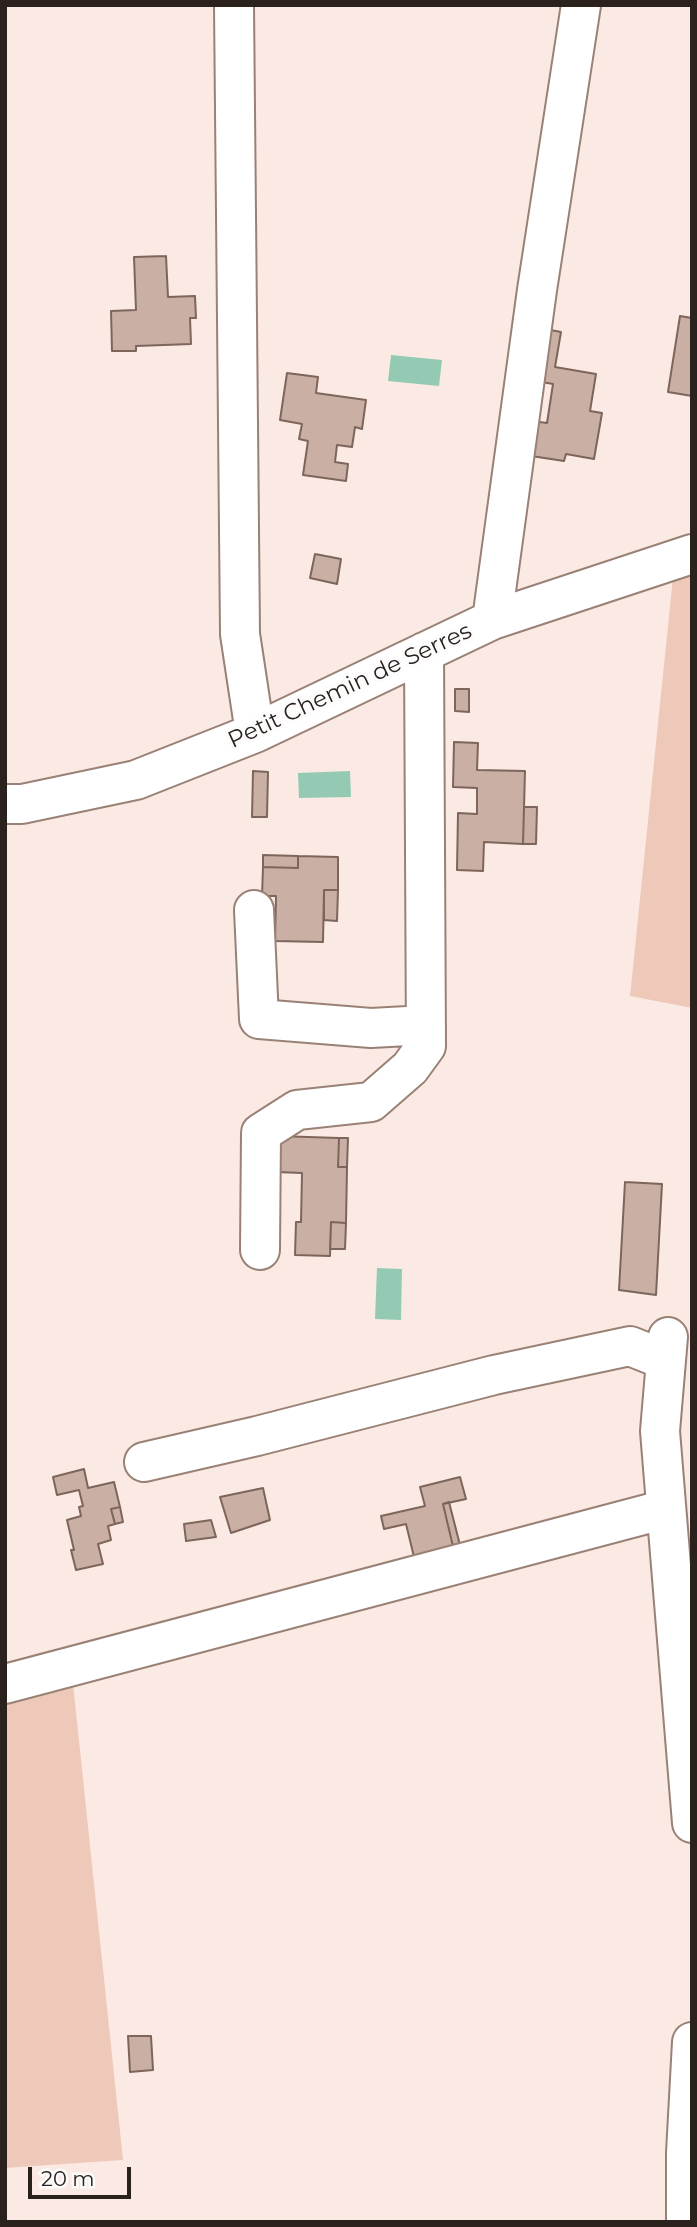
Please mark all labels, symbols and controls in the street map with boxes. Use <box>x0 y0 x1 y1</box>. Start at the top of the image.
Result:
street label: Petit Chemin de Serres <box>224 617 476 755</box>
scale bar <box>32 2154 135 2198</box>
text: 20 m <box>41 2166 95 2191</box>

